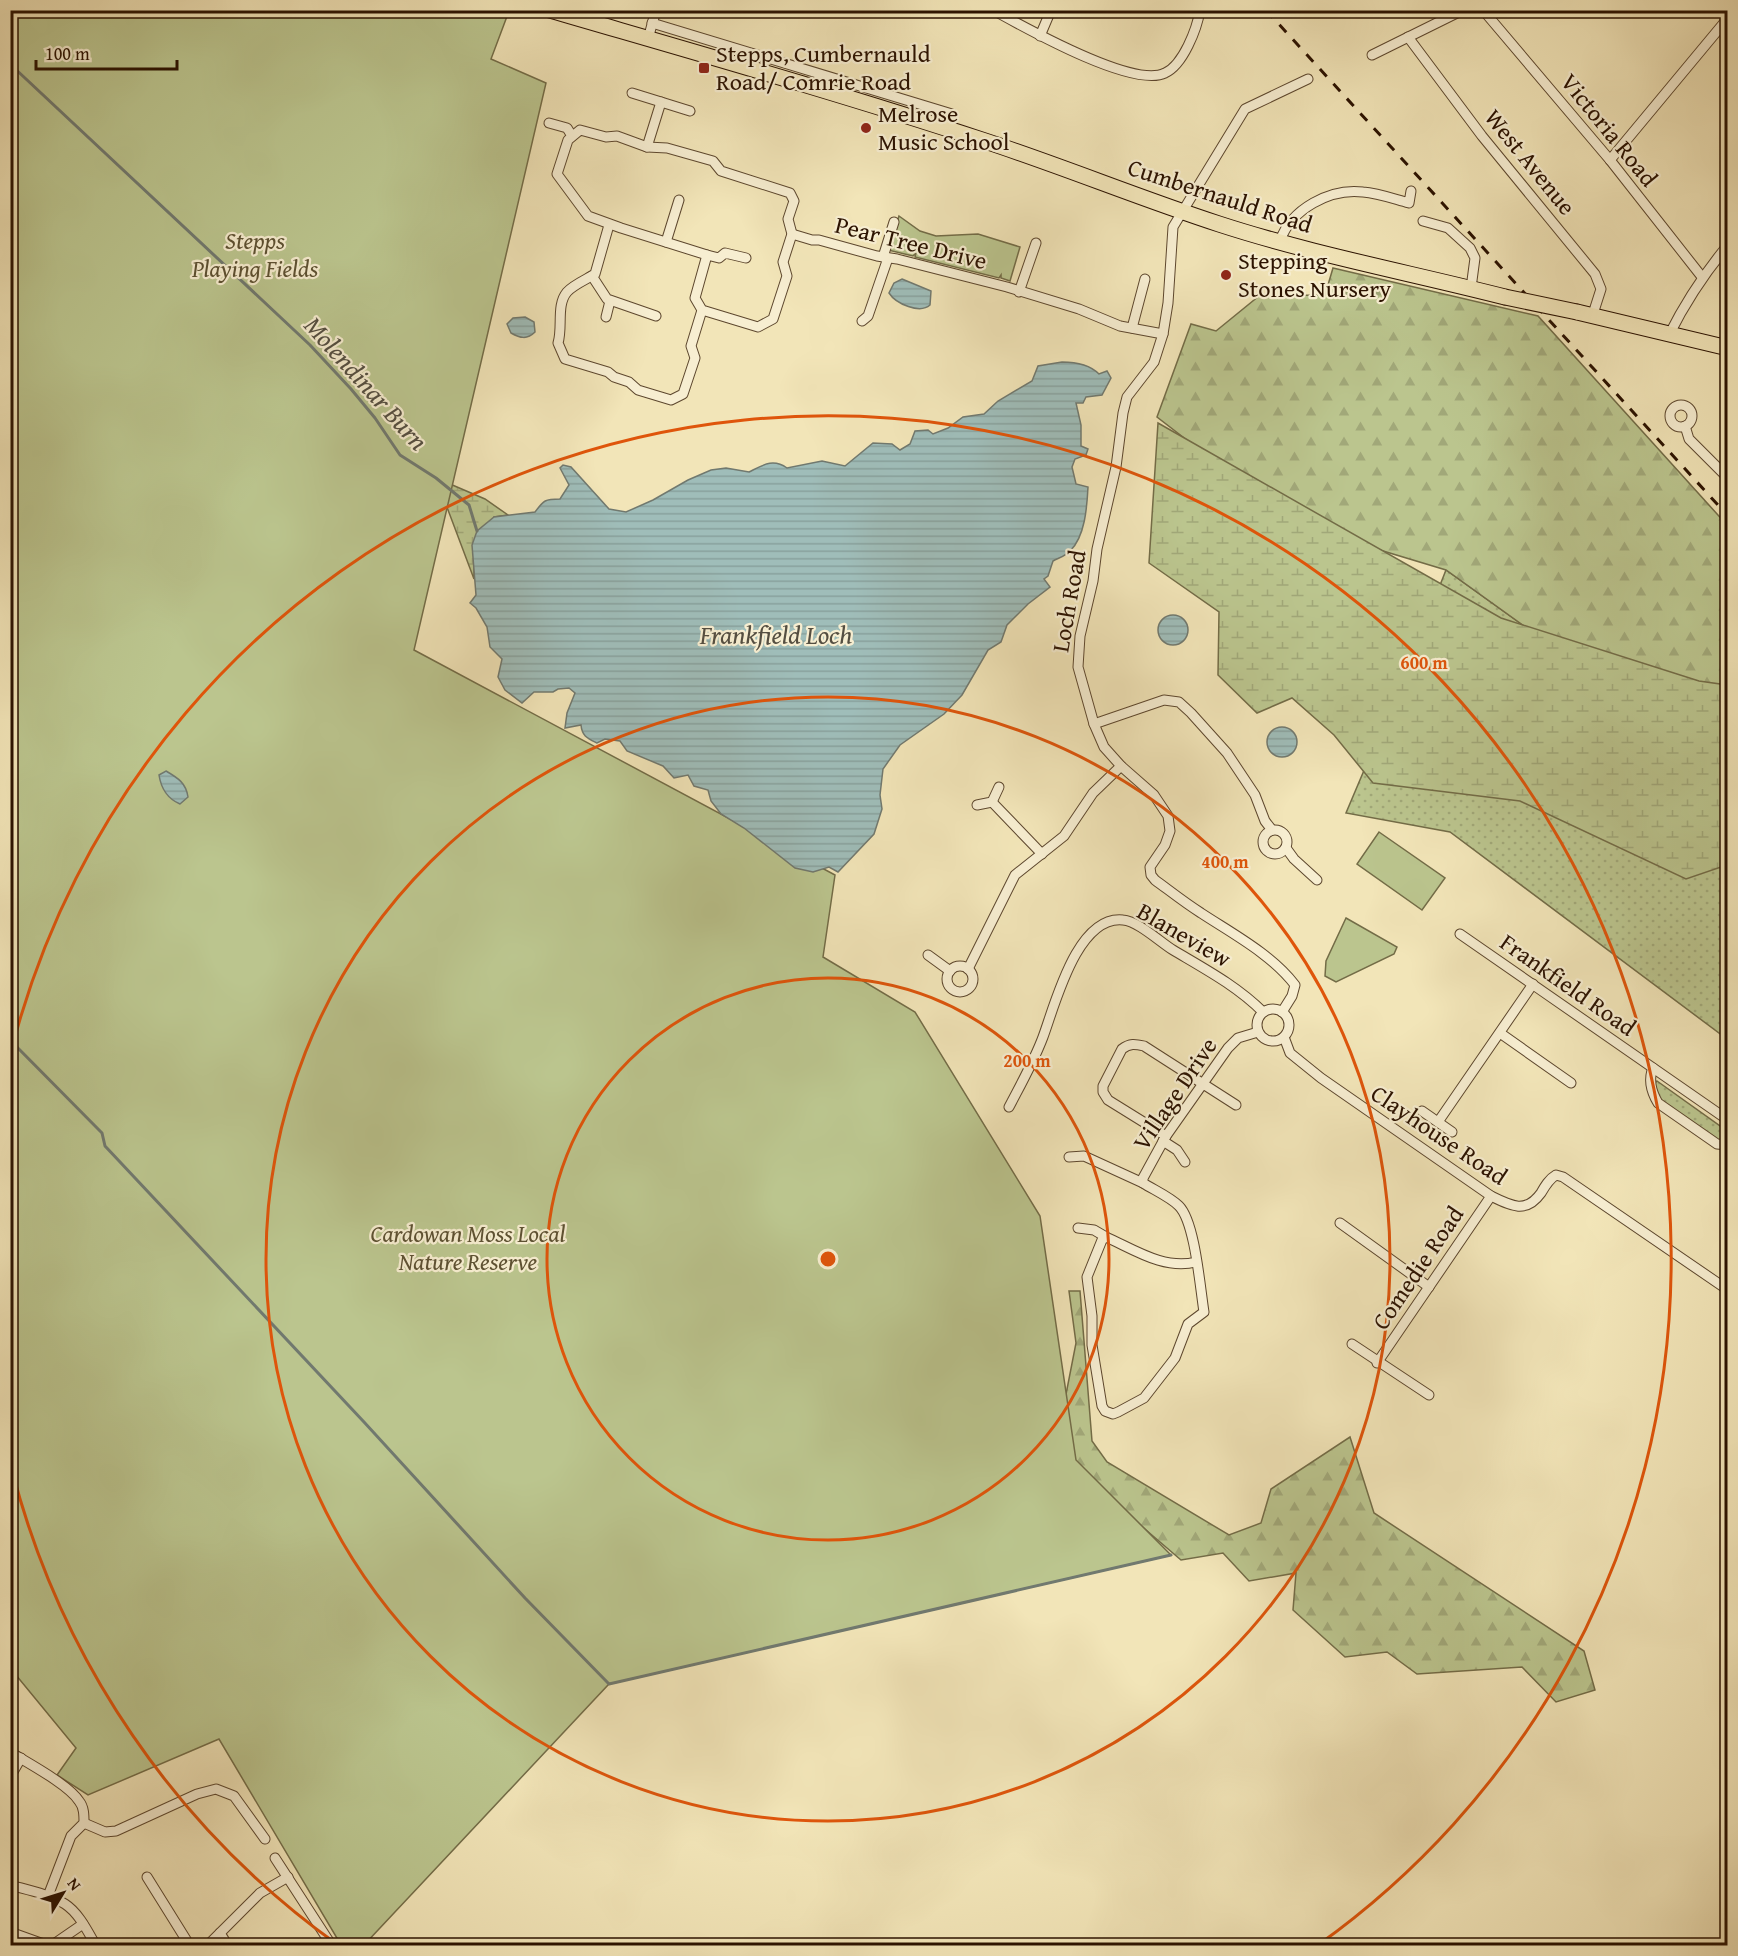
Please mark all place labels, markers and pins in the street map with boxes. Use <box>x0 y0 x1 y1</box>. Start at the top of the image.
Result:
place label: Stepps, Cumbernauld Road/ Comrie Road <box>716 36 931 99</box>
marker: Stepps, Cumbernauld Road/ Comrie Road <box>697 61 711 75</box>
place label: Melrose Music School <box>878 96 1010 159</box>
marker: Melrose Music School <box>859 121 873 135</box>
place label: Stepping Stones Nursery <box>1238 243 1391 306</box>
marker: Stepping Stones Nursery <box>1219 268 1233 282</box>
centre of rings <box>818 1249 838 1269</box>

